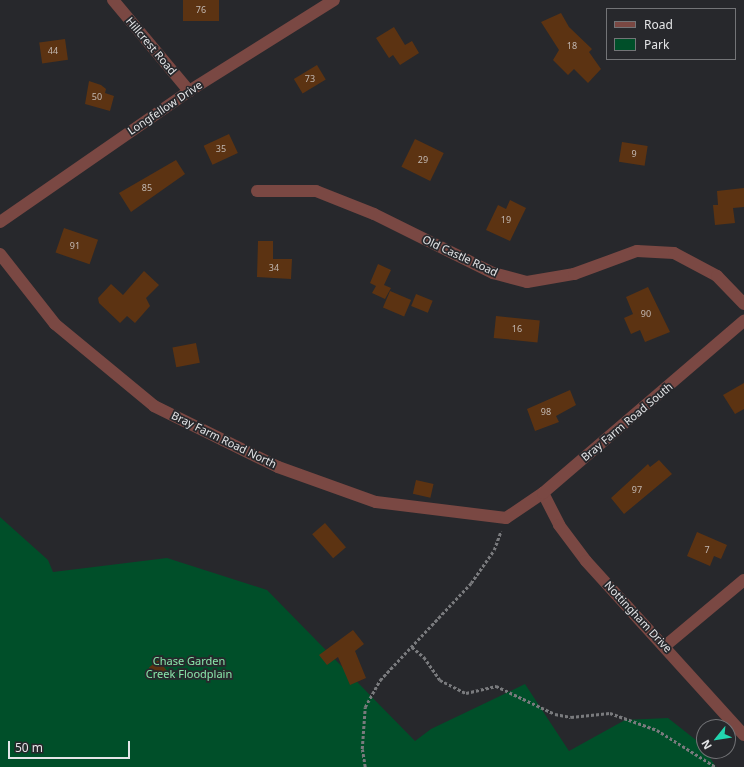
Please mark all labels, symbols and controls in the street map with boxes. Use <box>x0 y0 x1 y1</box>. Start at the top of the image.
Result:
house number: 76 <box>196 5 206 15</box>
legend <box>606 8 736 60</box>
street label: Hillcrest Road <box>123 15 179 77</box>
text: Road <box>644 16 673 33</box>
text: Park <box>644 36 669 53</box>
house number: 18 <box>567 41 577 51</box>
house number: 44 <box>48 46 58 56</box>
house number: 73 <box>305 74 315 84</box>
street label: Longfellow Drive <box>125 78 205 138</box>
house number: 50 <box>92 92 102 102</box>
house number: 35 <box>216 144 226 154</box>
house number: 9 <box>631 149 637 159</box>
house number: 29 <box>418 155 428 165</box>
house number: 85 <box>142 183 152 193</box>
house number: 19 <box>501 215 511 225</box>
street label: Old Castle Road <box>420 233 500 279</box>
house number: 91 <box>70 241 80 251</box>
house number: 34 <box>269 263 279 273</box>
house number: 90 <box>641 309 651 319</box>
house number: 16 <box>512 324 522 334</box>
street label: Bray Farm Road South <box>579 380 675 464</box>
house number: 98 <box>541 407 551 417</box>
street label: Bray Farm Road North <box>169 409 279 471</box>
house number: 97 <box>632 485 642 495</box>
house number: 7 <box>704 545 710 555</box>
street label: Nottingham Drive <box>602 579 674 655</box>
park label: Chase Garden Creek Floodplain <box>146 655 232 681</box>
north arrow <box>696 719 736 759</box>
scale bar <box>10 733 132 759</box>
text: N <box>697 737 715 752</box>
text: 50 m <box>15 739 43 756</box>

